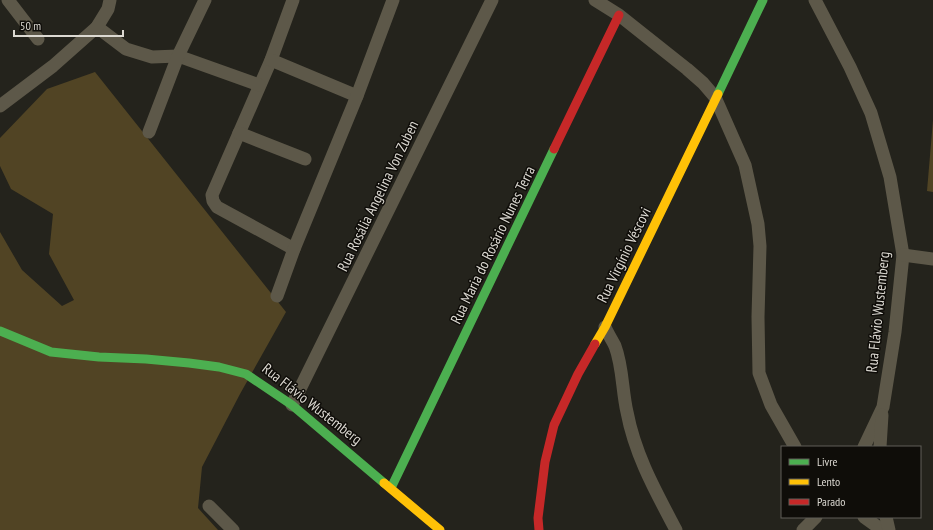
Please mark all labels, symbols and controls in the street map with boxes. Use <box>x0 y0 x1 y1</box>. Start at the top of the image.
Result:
scale bar <box>14 12 123 38</box>
text: 50 m <box>20 18 41 33</box>
street label: Rua Rosália Angelina Von Zuben <box>333 117 422 274</box>
street label: Rua Maria do Rosário Nunes Terra <box>446 163 539 327</box>
street label: Rua Virgínio Véscovi <box>592 204 655 306</box>
street label: Rua Flávio Wustemberg <box>862 251 893 373</box>
street label: Rua Flávio Wustemberg <box>259 359 366 448</box>
legend <box>781 446 921 518</box>
text: Livre <box>817 454 838 469</box>
text: Lento <box>817 474 840 489</box>
text: Parado <box>817 494 845 509</box>

